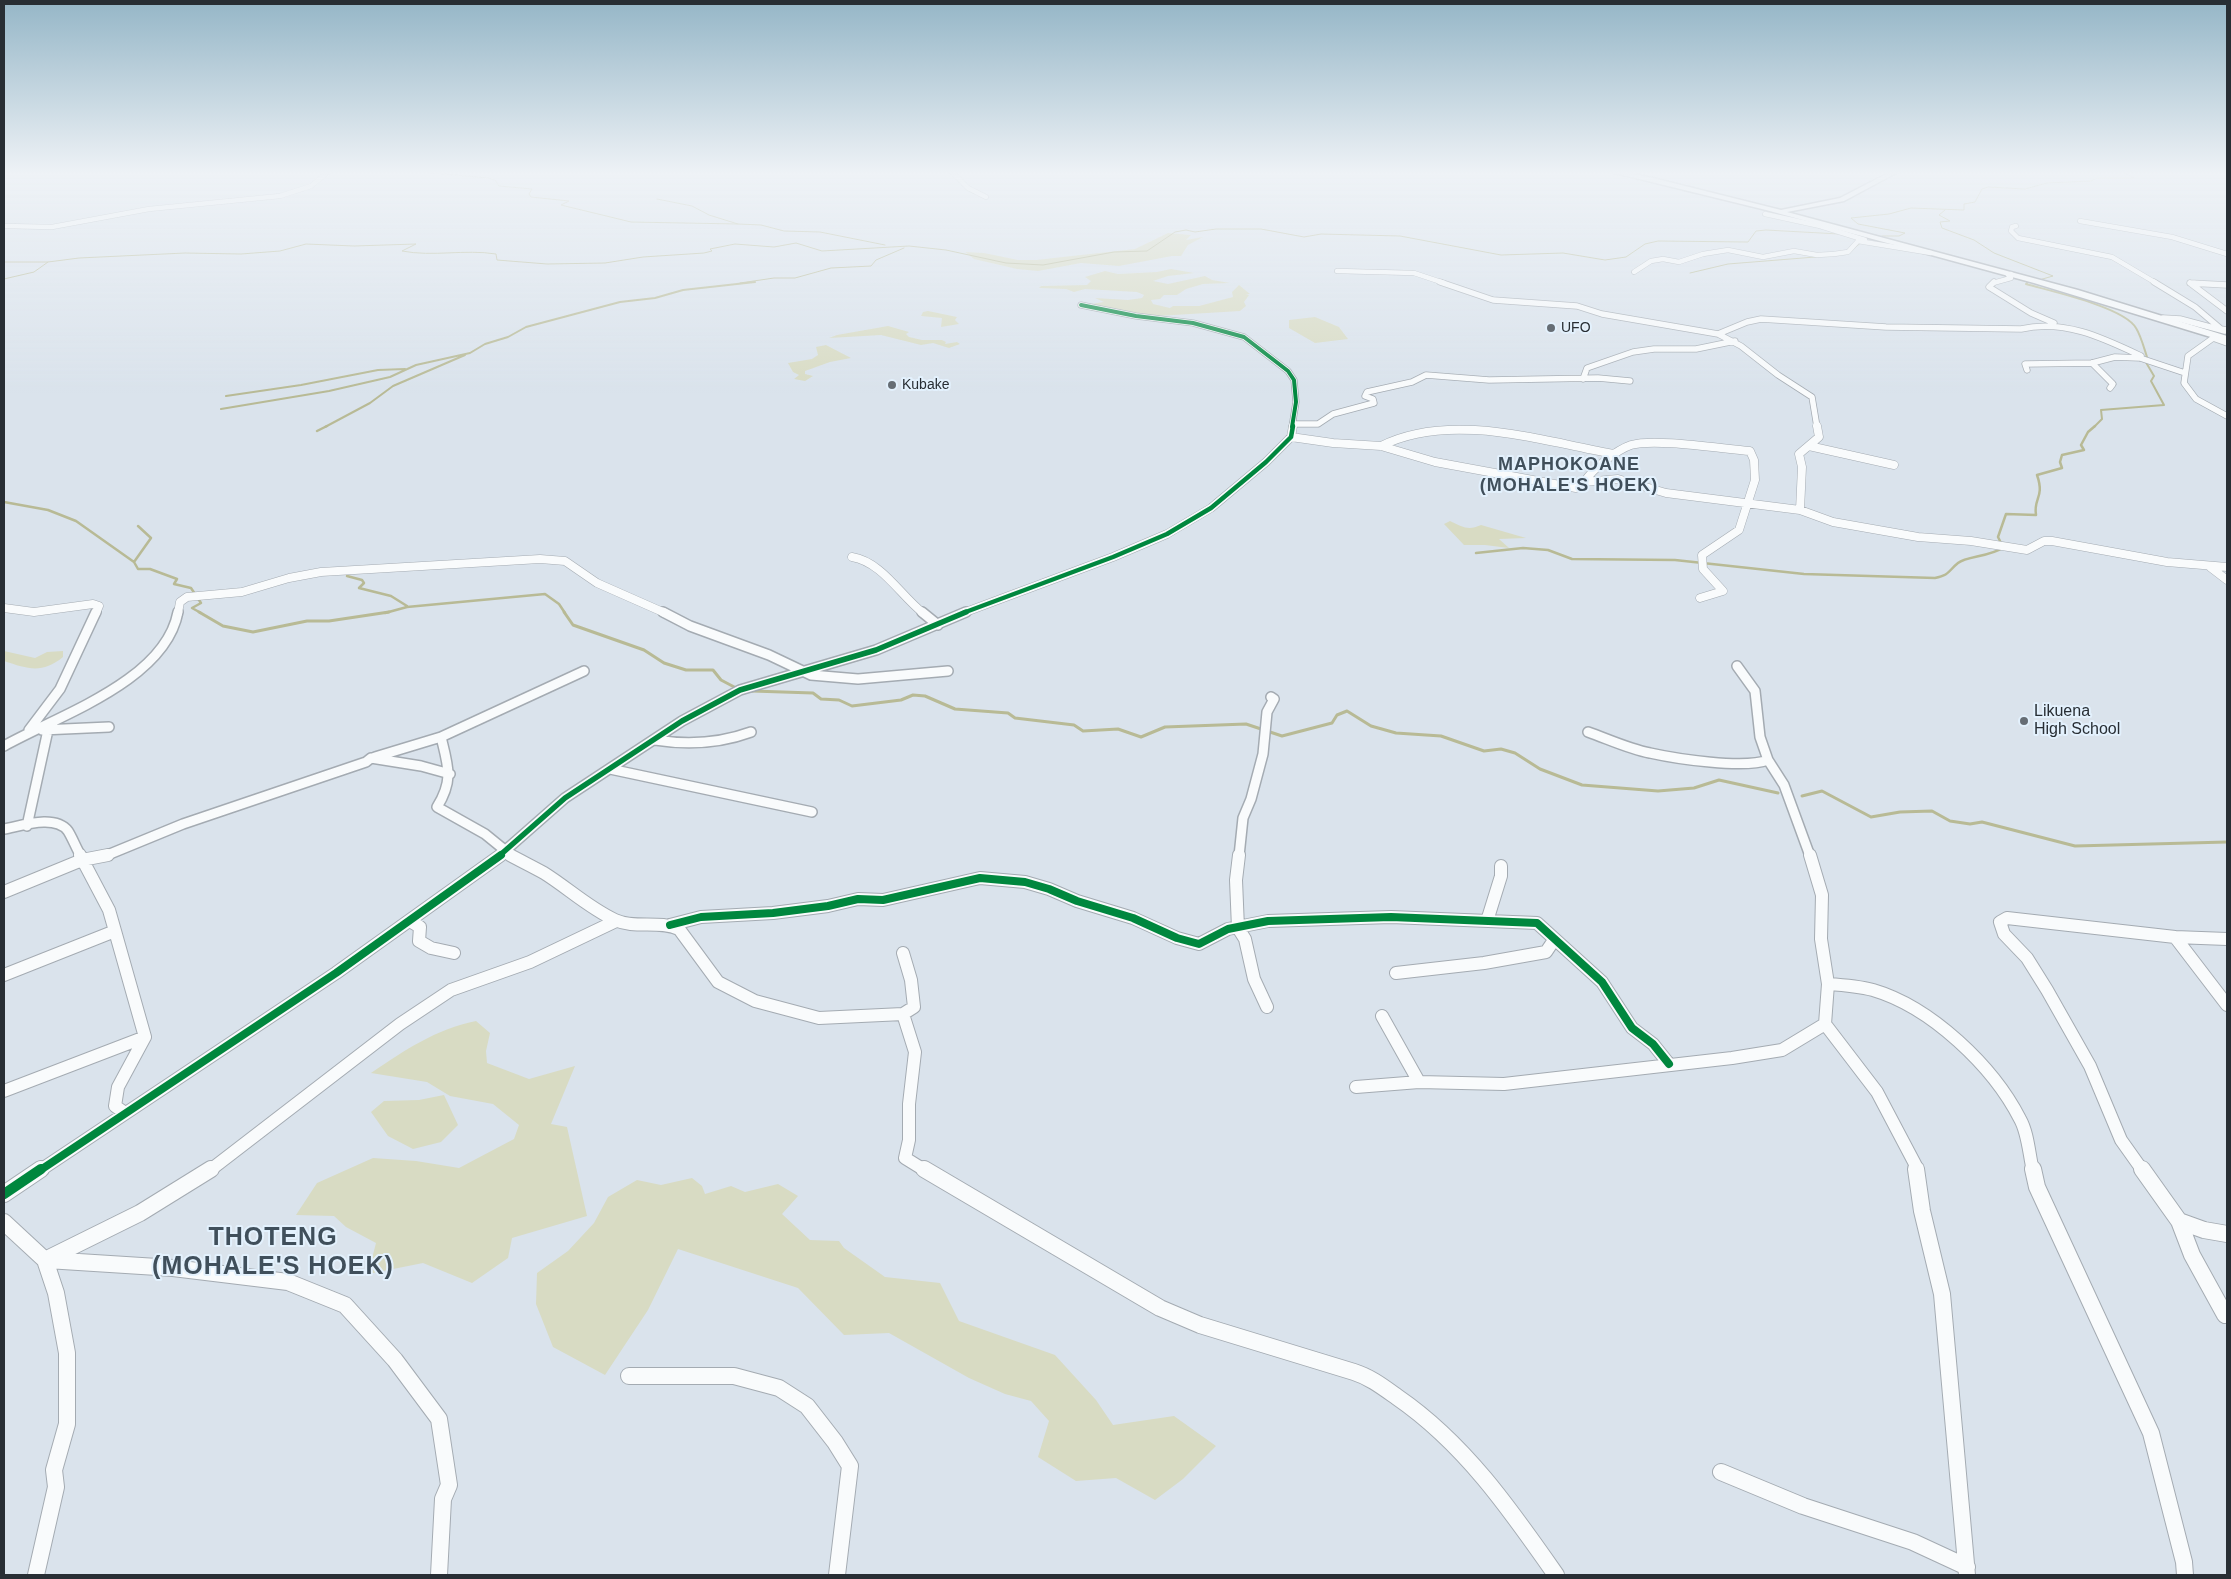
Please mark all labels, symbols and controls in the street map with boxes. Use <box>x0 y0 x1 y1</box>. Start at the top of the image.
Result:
place label: UFO <box>1561 320 1591 336</box>
marker: UFO <box>1545 322 1557 334</box>
place label: Kubake <box>902 377 949 393</box>
marker: Kubake <box>886 379 898 391</box>
district label: MAPHOKOANE (MOHALE'S HOEK) <box>1478 454 1660 496</box>
place label: Likuena High School <box>2034 702 2120 740</box>
marker: Likuena High School <box>2018 715 2030 727</box>
district label: THOTENG (MOHALE'S HOEK) <box>150 1223 396 1282</box>

